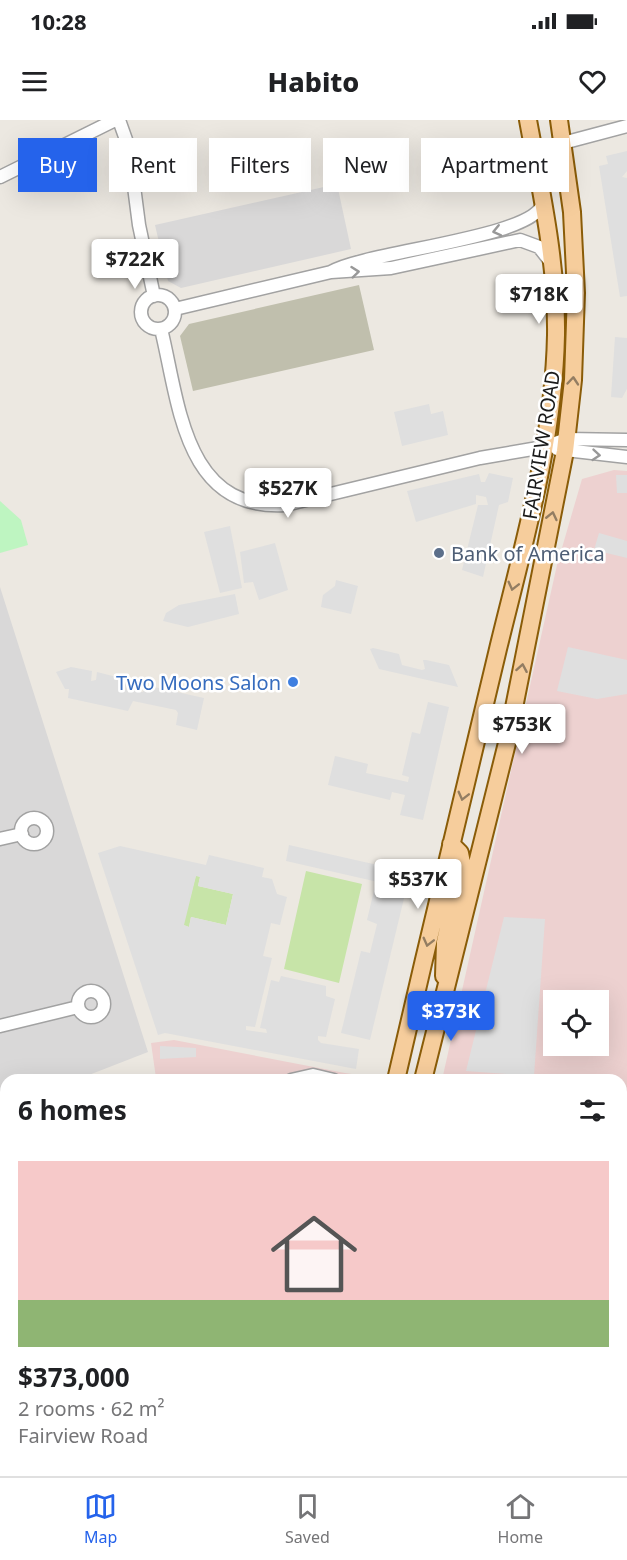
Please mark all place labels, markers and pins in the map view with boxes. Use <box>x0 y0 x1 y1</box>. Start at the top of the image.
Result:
pin: $722K <box>93 239 177 290</box>
pin: $718K <box>497 274 581 325</box>
pin: $527K <box>246 468 330 519</box>
place label: Bank of America <box>451 540 605 567</box>
marker: Bank of America <box>432 546 446 560</box>
place label: Two Moons Salon <box>116 669 281 696</box>
marker: Two Moons Salon <box>286 675 300 689</box>
pin: $753K <box>480 704 564 755</box>
pin: $537K <box>376 859 460 910</box>
pin: $373K <box>409 991 493 1042</box>

